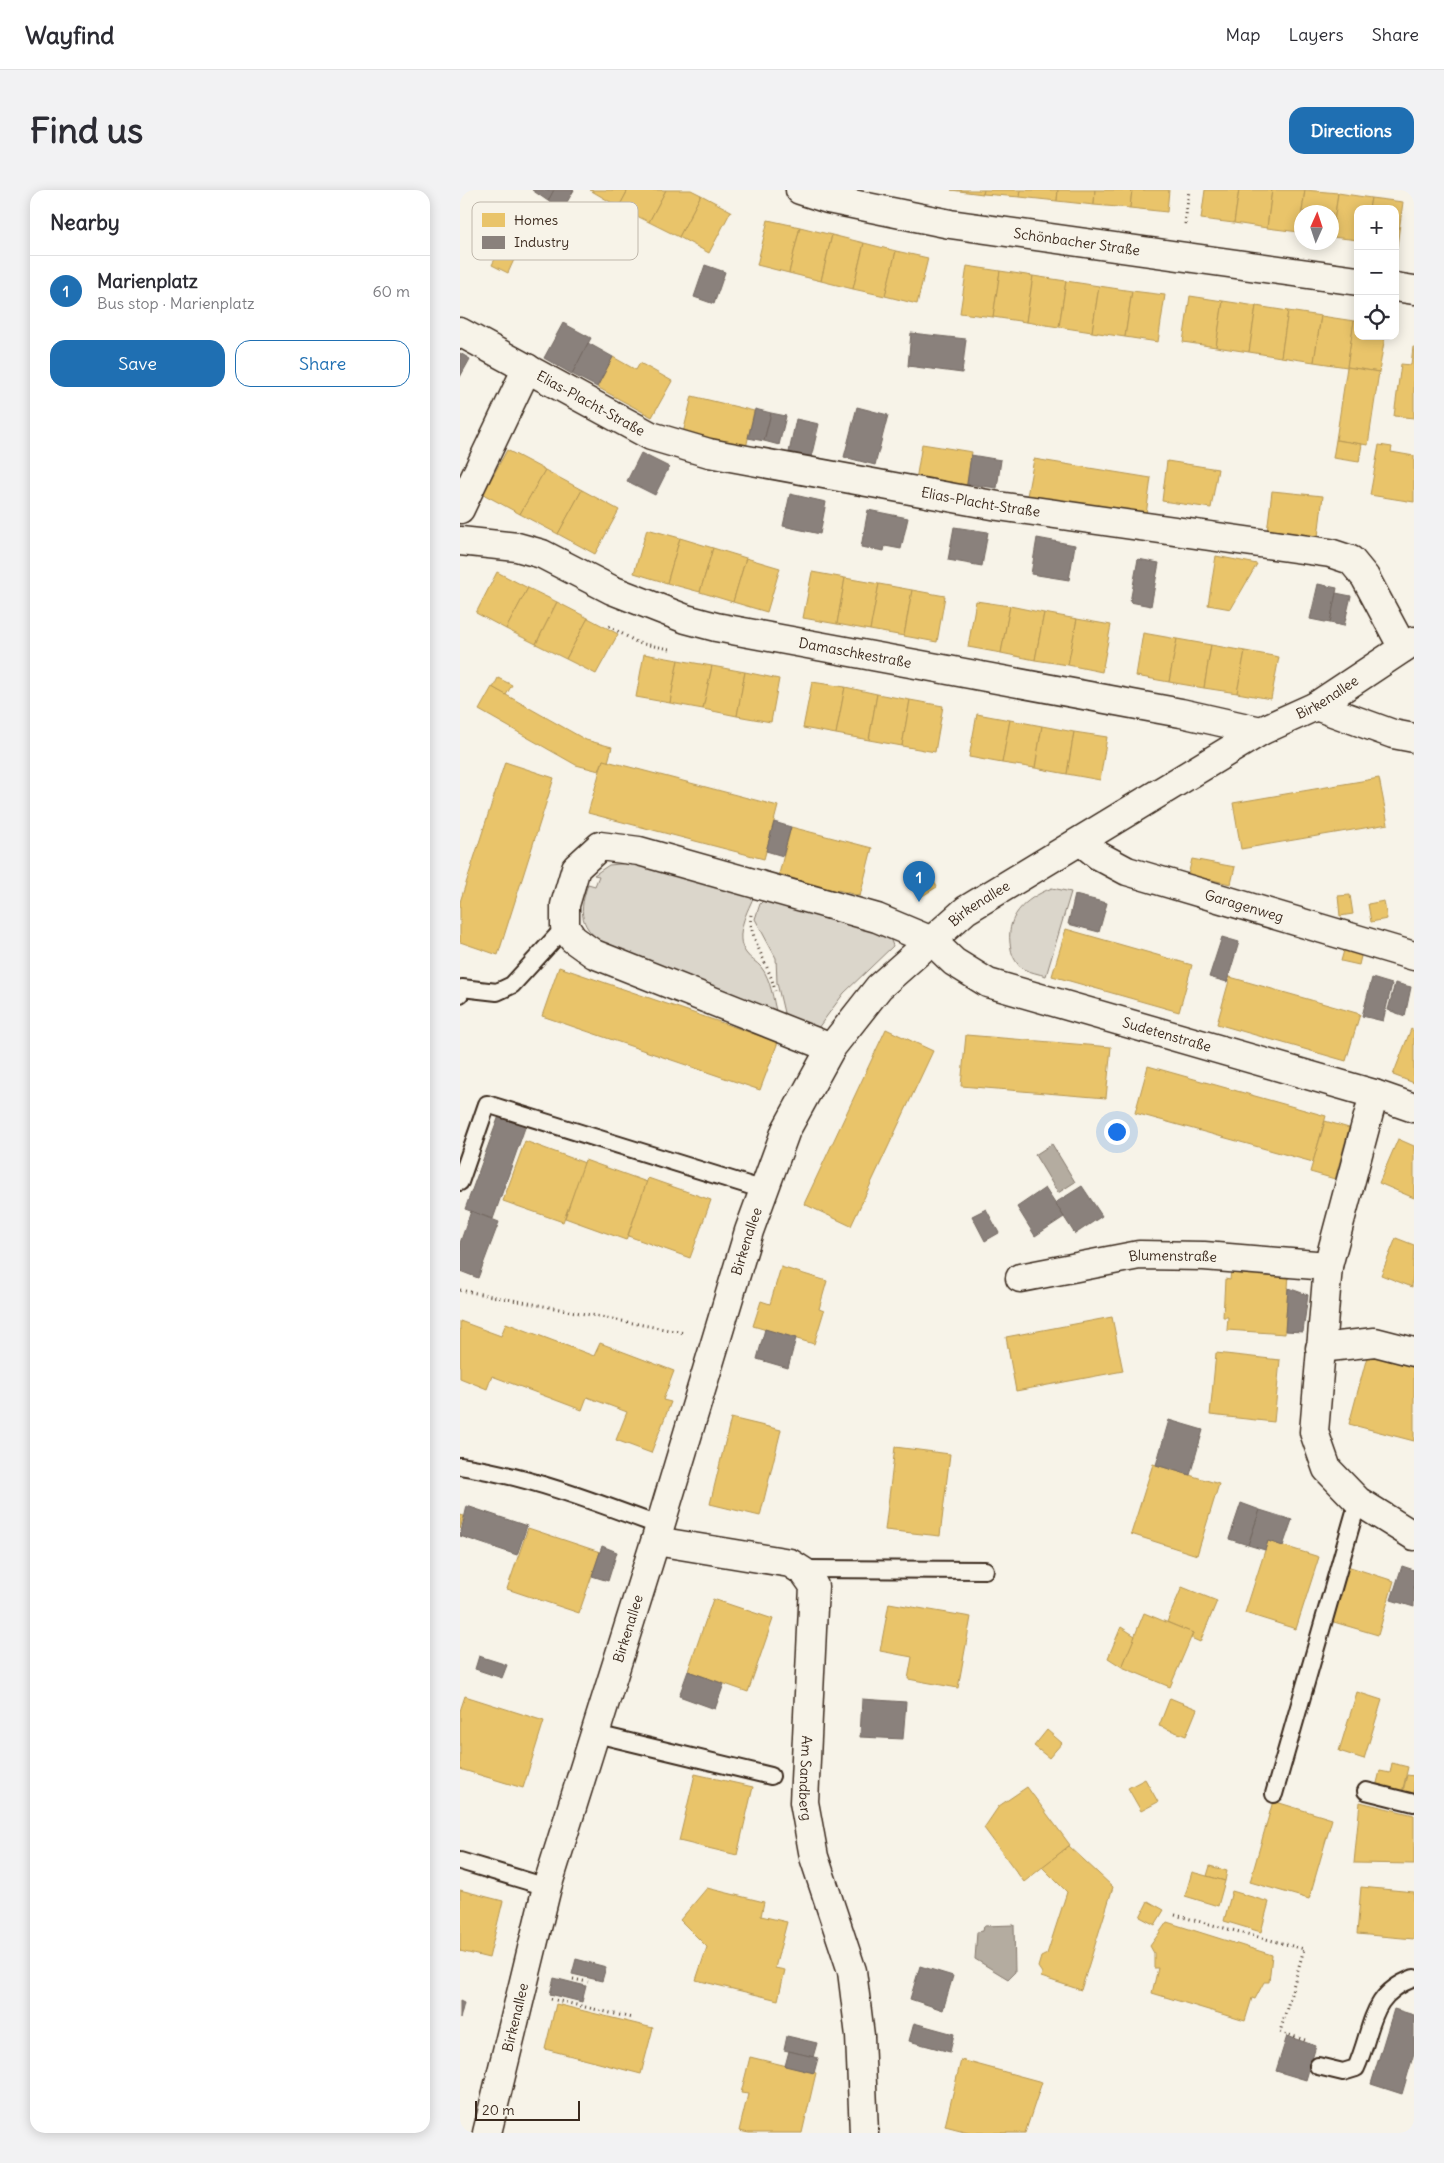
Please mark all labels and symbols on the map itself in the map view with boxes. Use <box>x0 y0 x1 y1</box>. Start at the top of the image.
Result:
legend <box>472 202 638 260</box>
north arrow <box>1294 205 1339 250</box>
text: Homes <box>514 211 558 229</box>
street label: Schönbacher Straße <box>1012 224 1141 259</box>
text: Industry <box>514 233 569 251</box>
street label: Elias-Placht-Straße <box>534 367 648 440</box>
street label: Elias-Placht-Straße <box>920 483 1041 521</box>
street label: Damaschkestraße <box>797 633 913 672</box>
street label: Birkenallee <box>1293 671 1362 723</box>
pin: 1 <box>903 861 935 902</box>
street label: Birkenallee <box>945 877 1013 930</box>
street label: Garagenweg <box>1203 886 1286 926</box>
street label: Sudetenstraße <box>1120 1013 1213 1056</box>
your location <box>1104 1119 1130 1145</box>
street label: Birkenallee <box>727 1205 766 1277</box>
street label: Blumenstraße <box>1127 1246 1218 1266</box>
street label: Birkenallee <box>609 1592 647 1665</box>
street label: Am Sandberg <box>795 1735 816 1822</box>
street label: Birkenallee <box>498 1981 532 2054</box>
scale bar <box>475 2098 580 2121</box>

